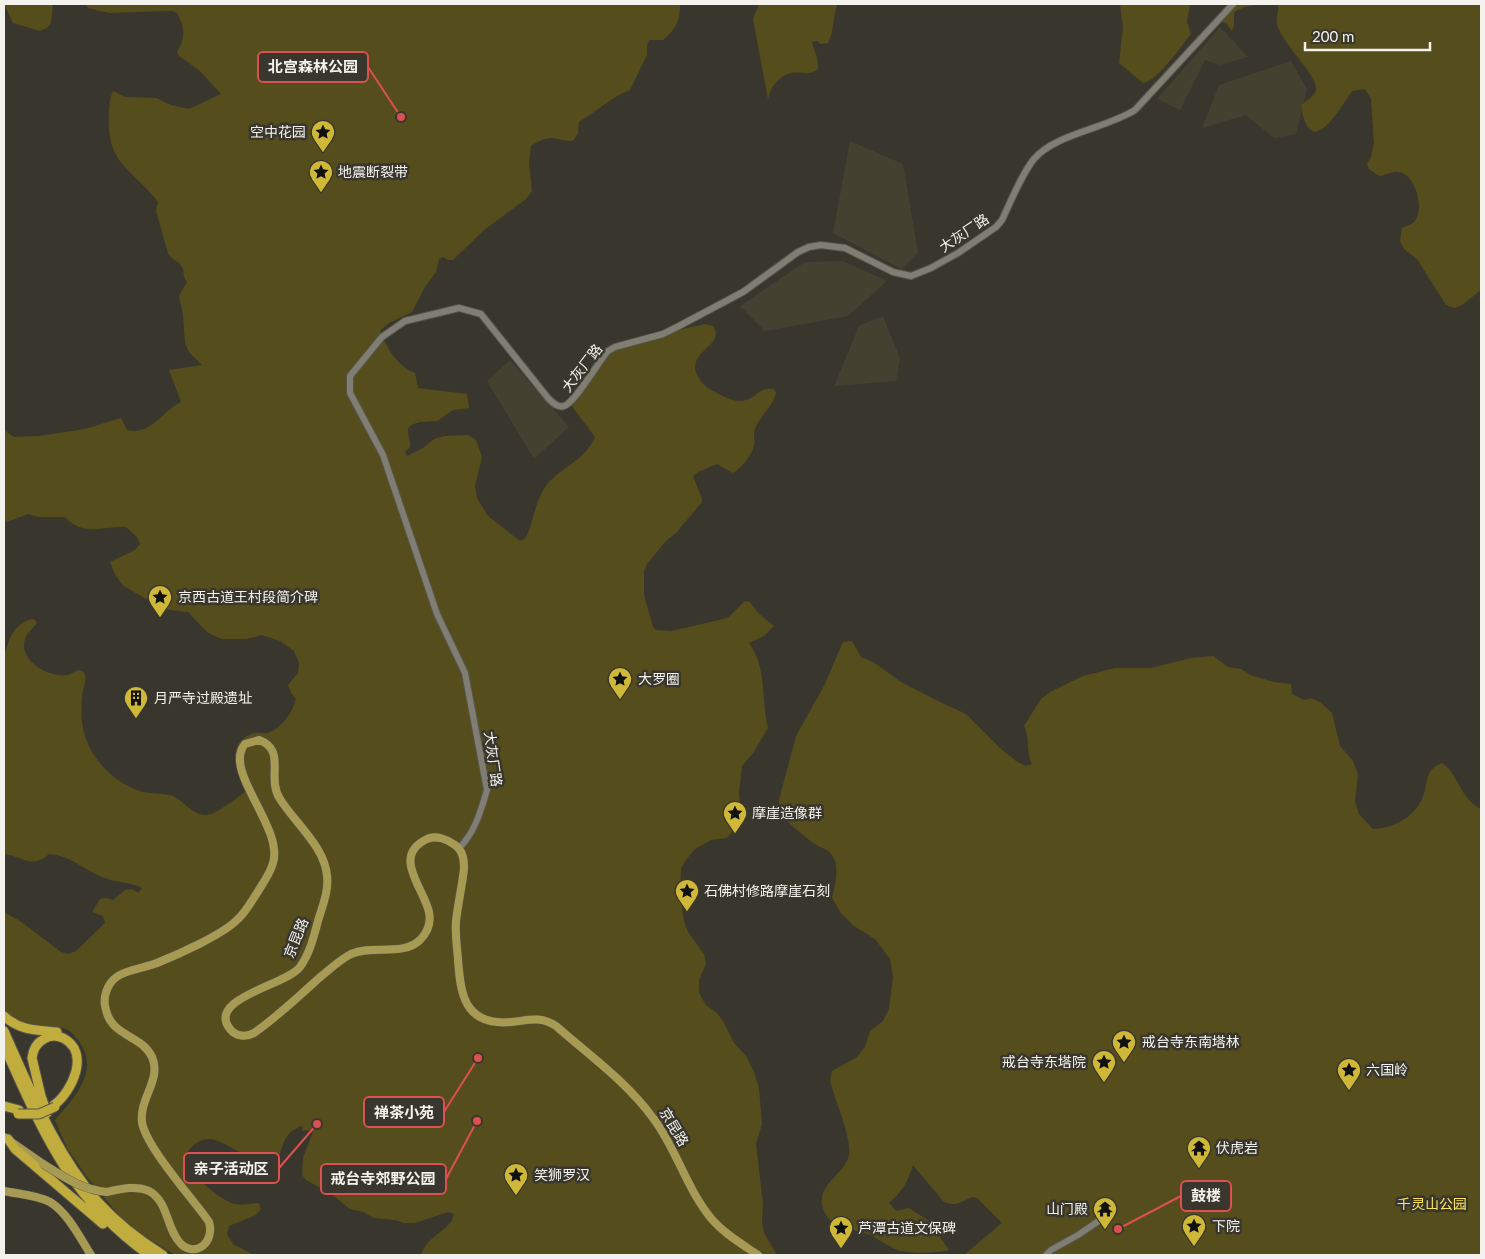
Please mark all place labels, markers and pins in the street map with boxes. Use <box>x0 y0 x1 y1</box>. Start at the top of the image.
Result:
callout: 北宫森林公园 <box>258 52 368 82</box>
place icon: 空中花园 <box>310 119 336 153</box>
place label: 空中花园 <box>250 123 306 140</box>
place icon: 地震断裂带 <box>308 159 334 193</box>
place label: 地震断裂带 <box>338 163 408 180</box>
place icon: 京西古道王村段简介碑 <box>147 584 173 618</box>
place label: 京西古道王村段简介碑 <box>178 588 318 605</box>
place icon: 大罗圈 <box>607 666 633 700</box>
place label: 大罗圈 <box>638 670 680 687</box>
building icon: 月严寺过殿遗址 <box>123 685 149 719</box>
place label: 月严寺过殿遗址 <box>154 689 252 706</box>
place icon: 摩崖造像群 <box>722 800 748 834</box>
place label: 摩崖造像群 <box>752 804 822 821</box>
place icon: 石佛村修路摩崖石刻 <box>674 878 700 912</box>
place label: 石佛村修路摩崖石刻 <box>704 882 830 899</box>
place icon: 戒台寺东南塔林 <box>1111 1029 1137 1063</box>
place label: 戒台寺东南塔林 <box>1142 1033 1240 1050</box>
place icon: 戒台寺东塔院 <box>1091 1049 1117 1083</box>
place label: 戒台寺东塔院 <box>1002 1053 1086 1070</box>
place icon: 六国岭 <box>1336 1057 1362 1091</box>
place label: 六国岭 <box>1366 1061 1408 1078</box>
callout: 禅茶小苑 <box>364 1097 444 1127</box>
temple icon: 伏虎岩 <box>1186 1135 1212 1169</box>
place label: 伏虎岩 <box>1216 1139 1258 1156</box>
callout: 亲子活动区 <box>184 1153 279 1183</box>
place icon: 笑狮罗汉 <box>503 1162 529 1196</box>
callout: 戒台寺郊野公园 <box>321 1164 446 1194</box>
place label: 笑狮罗汉 <box>534 1166 590 1183</box>
callout: 鼓楼 <box>1181 1181 1231 1211</box>
temple icon: 山门殿 <box>1092 1196 1118 1230</box>
place label: 山门殿 <box>1046 1200 1088 1217</box>
place icon: 下院 <box>1181 1213 1207 1247</box>
place icon: 芦潭古道文保碑 <box>828 1215 854 1249</box>
place label: 下院 <box>1212 1217 1240 1234</box>
place label: 芦潭古道文保碑 <box>858 1219 956 1236</box>

